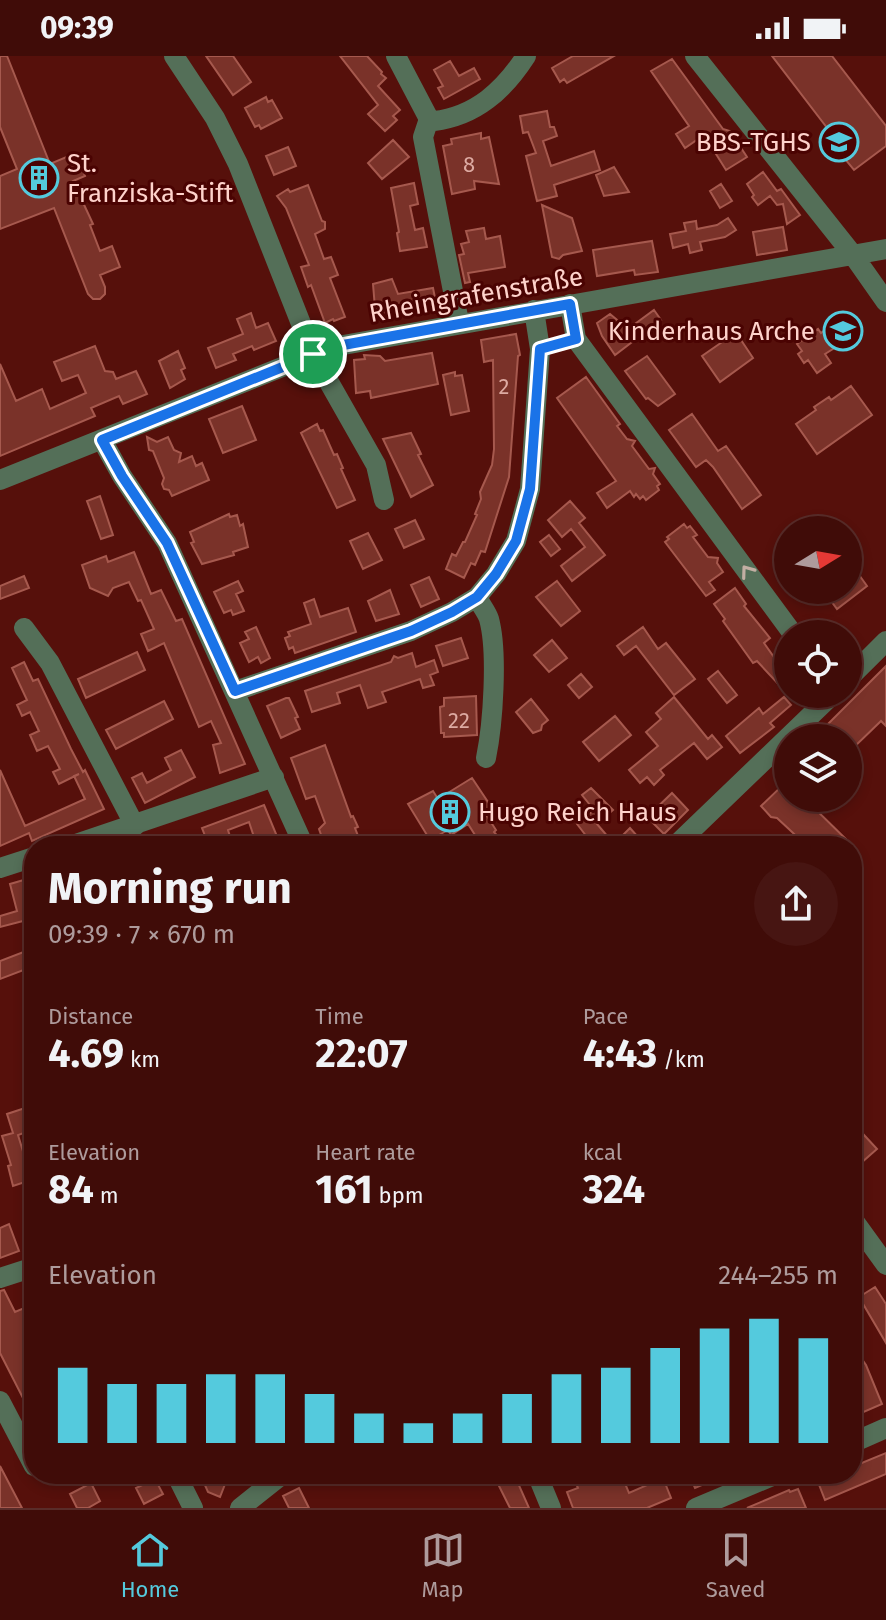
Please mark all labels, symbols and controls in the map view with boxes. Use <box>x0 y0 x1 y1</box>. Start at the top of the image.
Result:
text: 09:39 <box>40 10 114 46</box>
school or university icon: BBS-TGHS <box>818 121 860 163</box>
place label: BBS-TGHS <box>696 127 811 158</box>
place label: St. Franziska-Stift <box>67 148 234 209</box>
house number: 8 <box>463 151 475 178</box>
building icon: St. Franziska-Stift <box>18 157 60 199</box>
street label: Rheingrafenstraße <box>367 261 585 329</box>
school or university icon: Kinderhaus Arche <box>822 310 864 352</box>
place label: Kinderhaus Arche <box>608 316 815 347</box>
pin <box>279 320 347 388</box>
icon: arrive <box>291 332 335 376</box>
house number: 2 <box>499 373 509 400</box>
north arrow <box>774 516 862 604</box>
map controls <box>774 516 862 812</box>
one-way arrow <box>742 565 756 580</box>
button: locate <box>774 620 862 708</box>
house number: 22 <box>448 707 470 734</box>
button: layers <box>774 724 862 812</box>
building icon: Hugo Reich Haus <box>429 791 471 833</box>
place label: Hugo Reich Haus <box>478 797 676 828</box>
text: Morning run <box>48 862 292 915</box>
button: share <box>754 862 838 946</box>
text: 09:39 · 7 × 670 m <box>48 919 235 950</box>
text: Distance <box>48 1003 133 1030</box>
text: Time <box>315 1003 364 1030</box>
text: Pace <box>583 1003 628 1030</box>
text: 4.69 <box>48 1030 124 1078</box>
text: 22:07 <box>315 1030 408 1078</box>
text: 4:43 <box>583 1030 657 1078</box>
text: km <box>124 1046 160 1073</box>
text: /km <box>657 1046 705 1073</box>
text: Elevation <box>48 1139 140 1166</box>
text: Heart rate <box>315 1139 416 1166</box>
text: kcal <box>583 1139 622 1166</box>
text: 84 <box>48 1166 94 1214</box>
text: 161 <box>315 1166 373 1214</box>
text: 324 <box>583 1166 645 1214</box>
text: m <box>94 1182 119 1209</box>
text: bpm <box>373 1182 424 1209</box>
text: Elevation <box>48 1260 157 1291</box>
text: 244–255 m <box>718 1260 838 1291</box>
tab: Home <box>121 1528 179 1603</box>
tab: Map <box>421 1528 465 1603</box>
tab: Saved <box>706 1528 765 1603</box>

